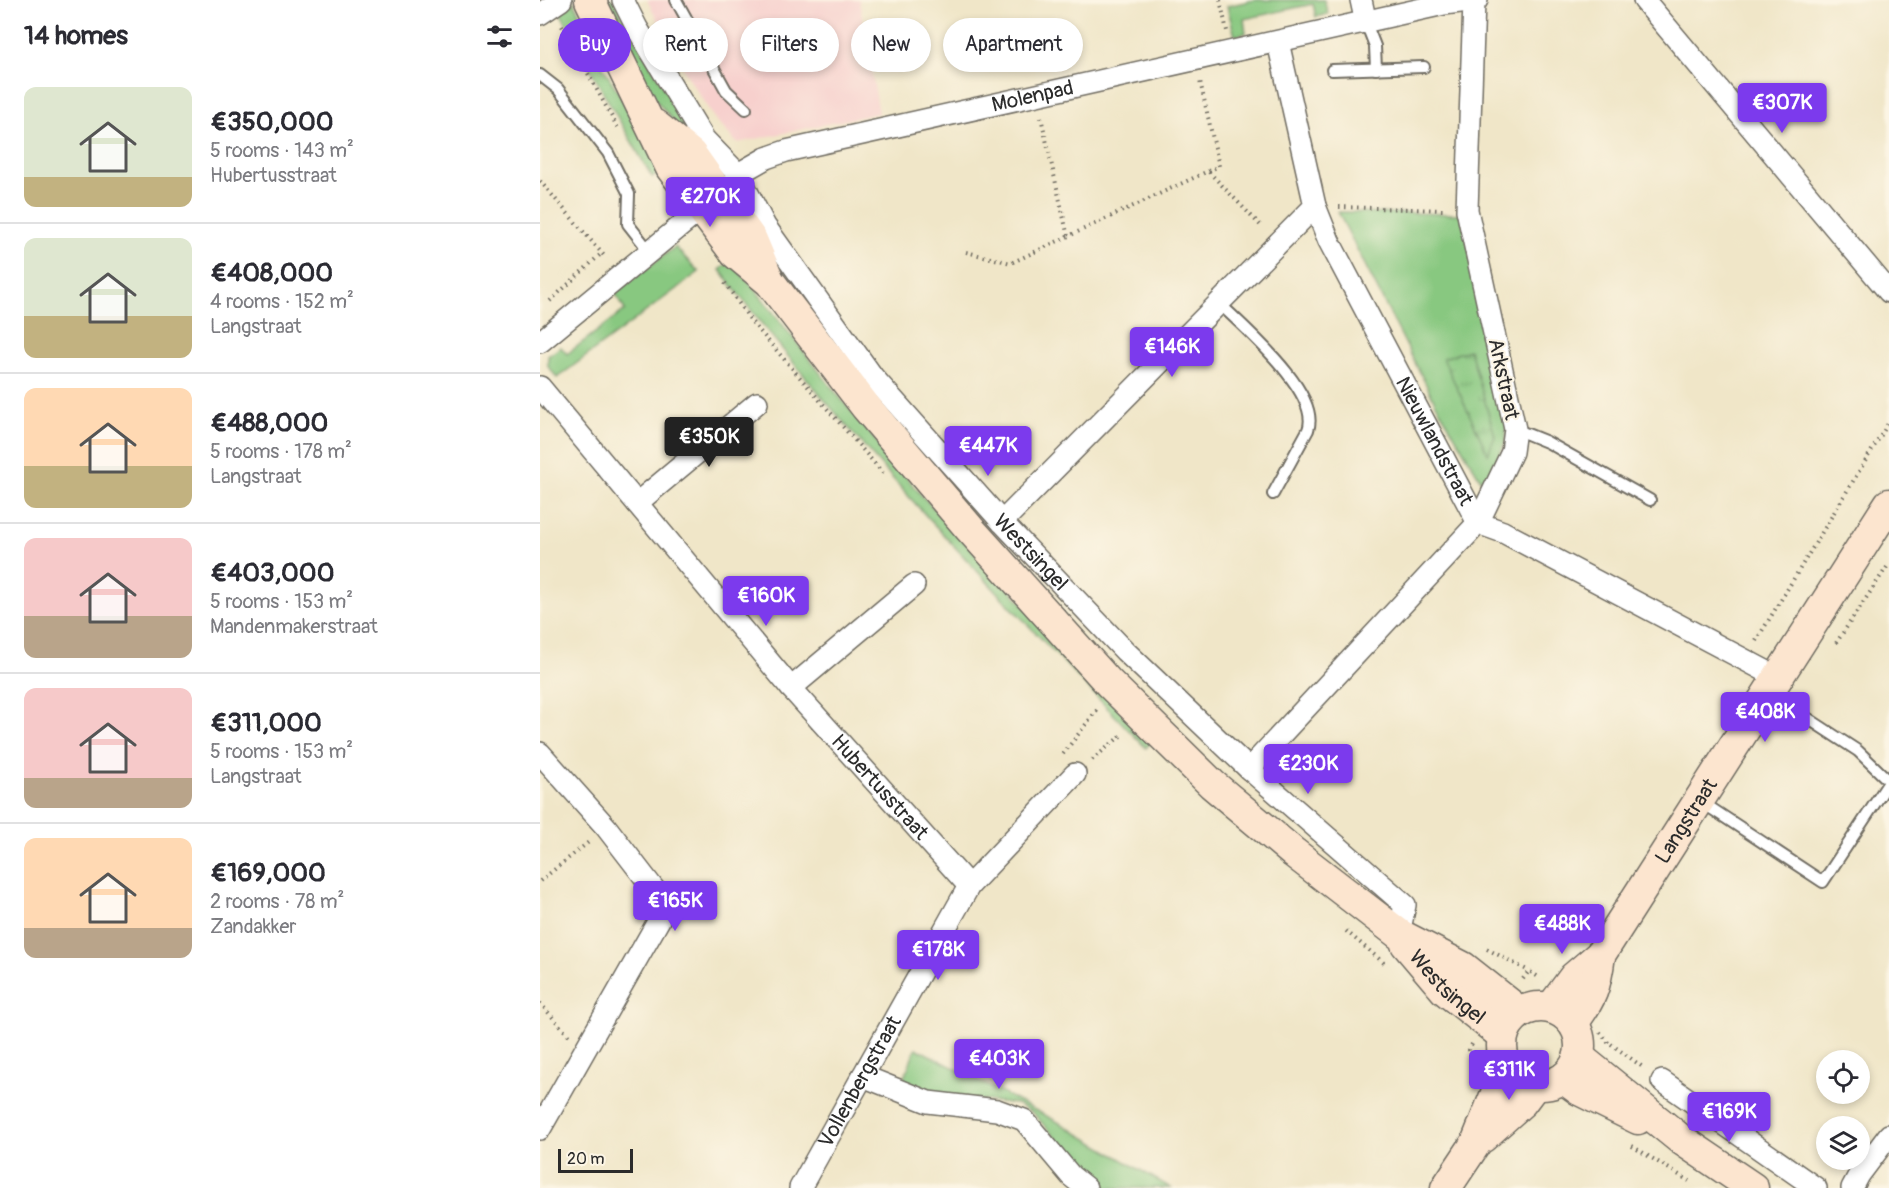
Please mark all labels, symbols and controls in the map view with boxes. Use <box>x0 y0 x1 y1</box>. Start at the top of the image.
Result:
chip: Buy <box>558 18 631 72</box>
chip: Rent <box>643 18 728 72</box>
chip: Filters <box>740 18 839 72</box>
chip: New <box>851 18 931 72</box>
chip: Apartment <box>943 18 1083 72</box>
text: 14 homes <box>24 20 128 52</box>
icon: filters <box>483 20 516 53</box>
street label: Molenpad <box>989 74 1076 119</box>
pin: €307K <box>1740 83 1824 134</box>
text: €307K <box>1752 90 1812 115</box>
text: €350,000 <box>210 106 333 138</box>
icon: home <box>72 111 144 183</box>
text: 5 rooms · 143 m² <box>210 138 354 163</box>
text: Hubertusstraat <box>210 163 337 188</box>
pin: €270K <box>668 177 752 228</box>
text: €270K <box>680 184 740 209</box>
text: €408,000 <box>210 257 333 289</box>
icon: home <box>72 262 144 334</box>
text: 4 rooms · 152 m² <box>210 289 354 314</box>
text: Langstraat <box>210 314 302 339</box>
pin: €146K <box>1130 327 1214 378</box>
text: €146K <box>1144 334 1200 359</box>
street label: Arkstraat <box>1482 336 1525 423</box>
street label: Nieuwlandstraat <box>1389 372 1480 511</box>
text: €488,000 <box>210 407 328 439</box>
icon: home <box>72 412 144 484</box>
pin: €350K <box>667 417 751 468</box>
text: €350K <box>679 424 739 449</box>
pin: €447K <box>946 426 1030 477</box>
text: €447K <box>958 433 1018 458</box>
text: 5 rooms · 178 m² <box>210 439 352 464</box>
text: Langstraat <box>210 464 302 489</box>
street label: Westsingel <box>987 508 1074 597</box>
text: €403,000 <box>210 557 334 589</box>
icon: home <box>72 562 144 634</box>
pin: €160K <box>724 576 808 627</box>
text: €160K <box>737 583 795 608</box>
text: 5 rooms · 153 m² <box>210 589 353 614</box>
text: Mandenmakerstraat <box>210 614 378 639</box>
pin: €408K <box>1723 692 1807 743</box>
text: €408K <box>1735 699 1795 724</box>
text: €311,000 <box>210 707 322 739</box>
icon: home <box>72 712 144 784</box>
street label: Hubertusstraat <box>825 729 935 846</box>
text: 5 rooms · 153 m² <box>210 739 353 764</box>
pin: €230K <box>1266 744 1350 795</box>
text: €230K <box>1278 751 1338 776</box>
text: Langstraat <box>210 764 302 789</box>
street label: Langstraat <box>1649 773 1724 869</box>
text: €169,000 <box>210 857 326 889</box>
icon: home <box>72 862 144 934</box>
pin: €165K <box>633 881 717 932</box>
text: €165K <box>647 888 703 913</box>
text: 2 rooms · 78 m² <box>210 889 344 914</box>
pin: €488K <box>1520 904 1604 955</box>
text: €488K <box>1533 911 1591 936</box>
text: Zandakker <box>210 914 296 939</box>
pin: €178K <box>896 930 980 981</box>
text: €178K <box>911 937 965 962</box>
street label: Westsingel <box>1403 944 1491 1031</box>
street label: Vollenbergstraat <box>812 1011 908 1153</box>
pin: €403K <box>957 1039 1041 1090</box>
text: €403K <box>968 1046 1030 1071</box>
pin: €311K <box>1467 1050 1551 1101</box>
map controls <box>1816 1050 1870 1170</box>
button: locate <box>1816 1050 1870 1104</box>
text: €311K <box>1483 1057 1535 1082</box>
pin: €169K <box>1687 1092 1771 1143</box>
text: €169K <box>1701 1099 1757 1124</box>
button: layers <box>1816 1116 1870 1170</box>
scale bar <box>558 1146 633 1174</box>
text: 20 m <box>567 1149 605 1169</box>

